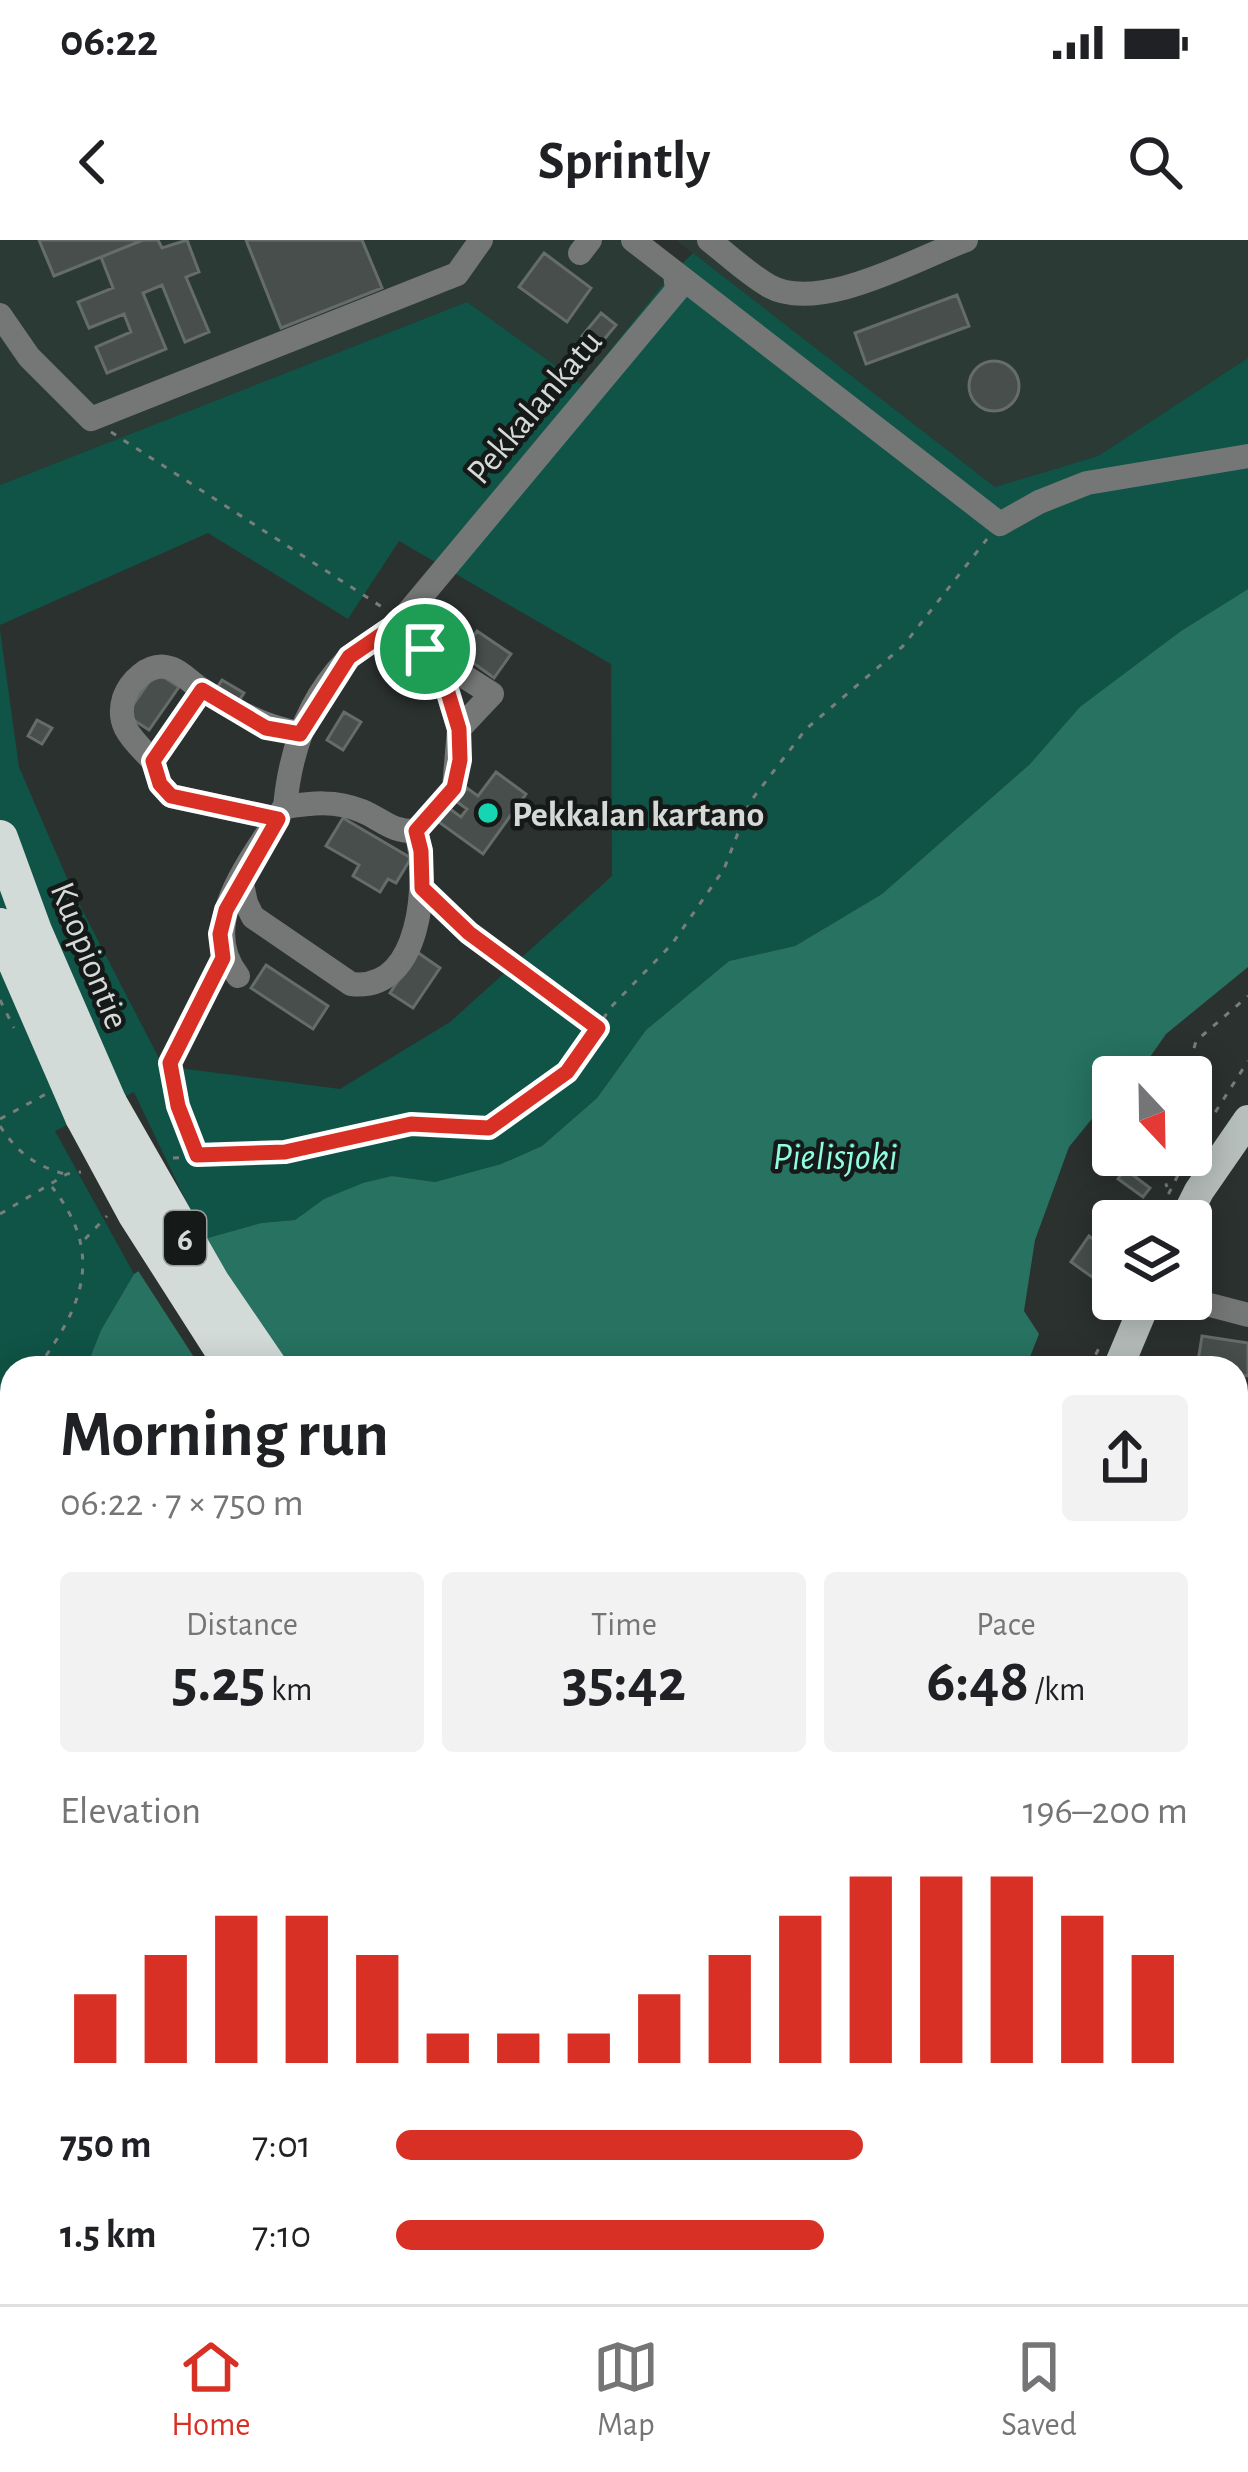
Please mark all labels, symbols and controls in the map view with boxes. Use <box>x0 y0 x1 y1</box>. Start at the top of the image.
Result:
text: 06:22 <box>60 19 158 64</box>
icon: back <box>60 129 126 195</box>
icon: search <box>1122 129 1188 195</box>
text: Sprintly <box>538 135 710 189</box>
street label: Pekkalankatu <box>460 324 609 491</box>
pin <box>374 598 476 700</box>
icon: arrive <box>392 616 458 682</box>
place label: Pekkalan kartano <box>512 797 764 833</box>
marker: Pekkalan kartano <box>475 800 501 826</box>
street label: Kuopiontie <box>43 877 135 1034</box>
north arrow <box>1092 1056 1212 1176</box>
map controls <box>1092 1056 1212 1320</box>
water label: Pielisjoki <box>773 1138 897 1177</box>
button: layers <box>1092 1200 1212 1320</box>
road number: 6 <box>164 1211 206 1265</box>
button: share <box>1062 1395 1188 1521</box>
text: Morning run <box>60 1402 389 1468</box>
text: 06:22 · 7 × 750 m <box>60 1484 304 1523</box>
text: Distance <box>186 1609 298 1642</box>
text: Time <box>591 1609 657 1642</box>
text: Pace <box>976 1609 1036 1642</box>
text: 5.25 <box>172 1652 265 1712</box>
text: 35:42 <box>562 1652 686 1712</box>
text: 6:48 <box>927 1652 1029 1712</box>
text: km <box>265 1674 312 1707</box>
text: /km <box>1029 1674 1085 1707</box>
text: Elevation <box>60 1792 201 1831</box>
text: 196–200 m <box>1023 1792 1188 1831</box>
text: 750 m <box>60 2126 151 2165</box>
text: 7:01 <box>252 2126 311 2165</box>
text: 1.5 km <box>60 2216 157 2255</box>
text: 7:10 <box>252 2216 311 2255</box>
tab: Home <box>171 2334 251 2446</box>
tab: Map <box>593 2334 659 2446</box>
tab: Saved <box>1001 2334 1077 2446</box>

